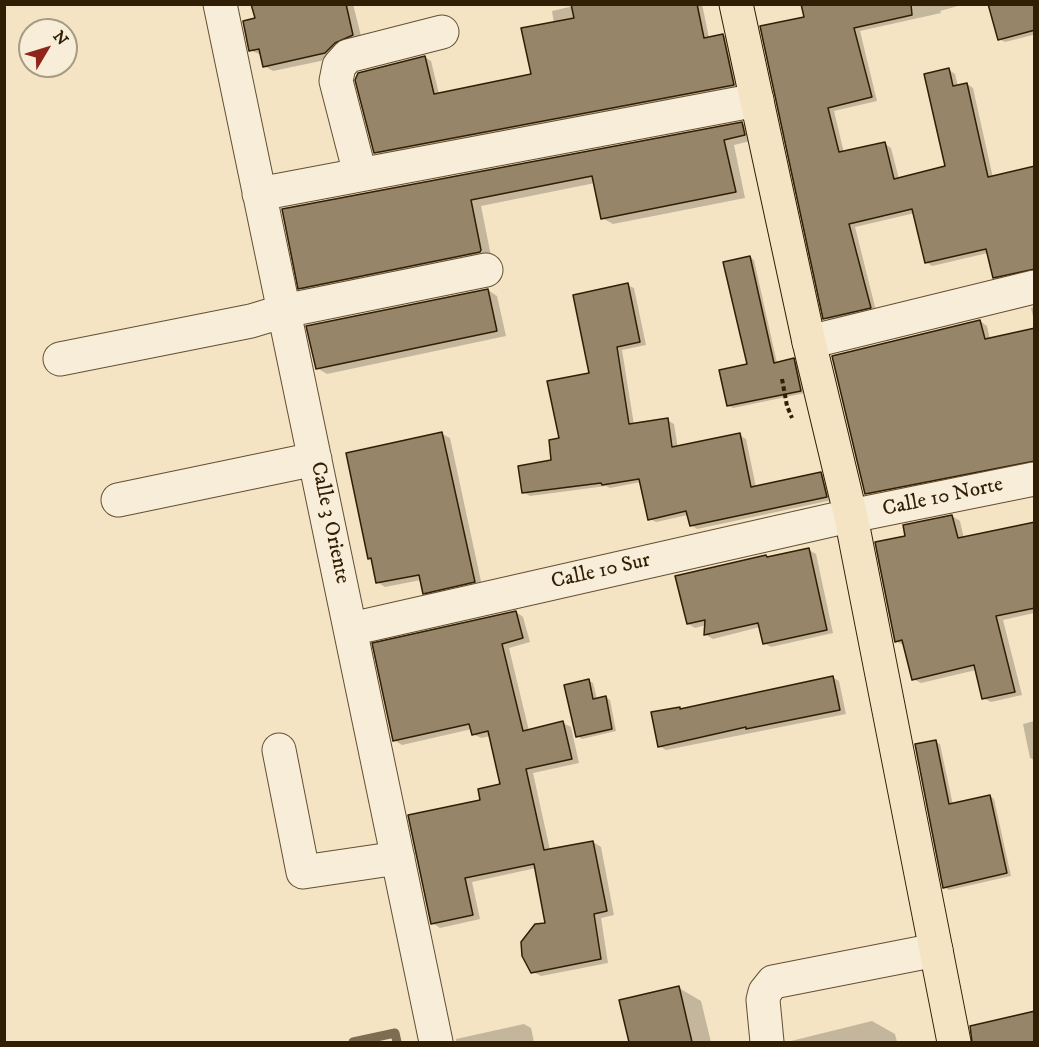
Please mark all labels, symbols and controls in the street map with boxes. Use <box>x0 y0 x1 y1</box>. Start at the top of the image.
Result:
north arrow <box>18 18 78 78</box>
text: N <box>49 27 73 49</box>
street label: Calle 3 Oriente <box>304 460 354 586</box>
street label: Calle 10 Norte <box>881 473 1005 523</box>
street label: Calle 10 Sur <box>549 548 653 596</box>

